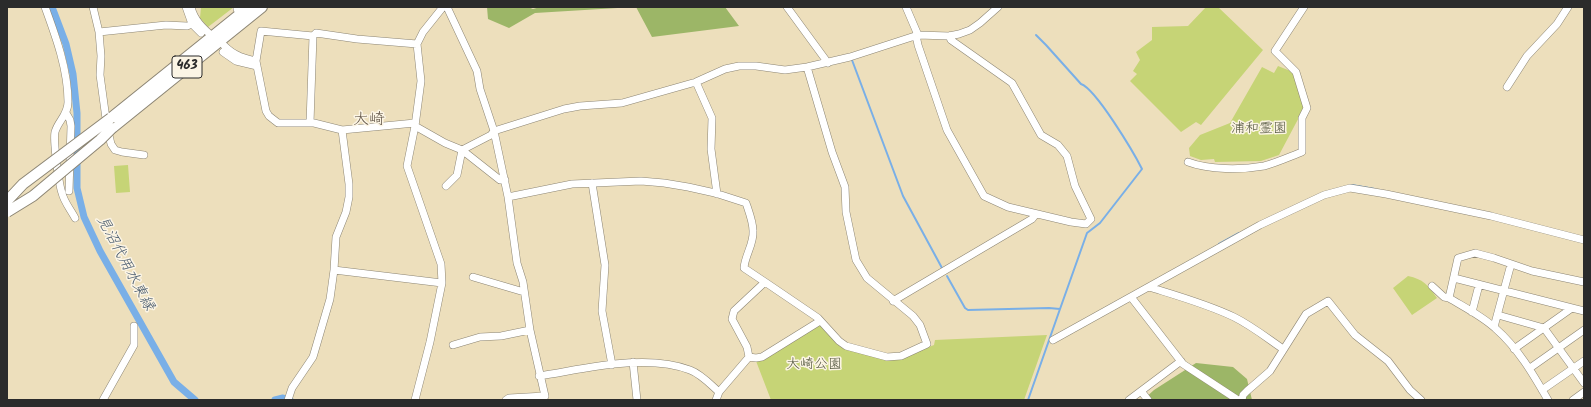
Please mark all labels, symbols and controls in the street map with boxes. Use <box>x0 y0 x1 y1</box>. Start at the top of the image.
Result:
road number: 463 <box>172 56 202 78</box>
district label: 大崎 <box>353 111 385 131</box>
park label: 浦和霊園 <box>1231 122 1287 138</box>
water label: 見沼代用水東縁 <box>91 213 157 315</box>
park label: 大崎公園 <box>786 358 842 374</box>

